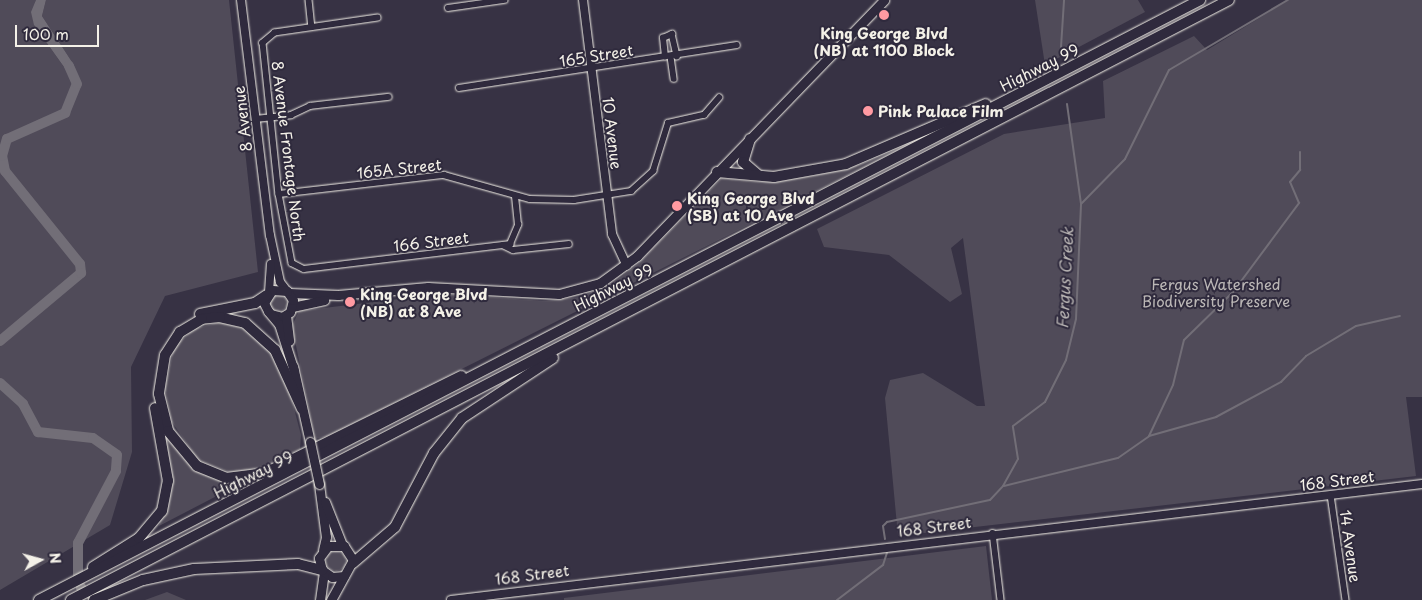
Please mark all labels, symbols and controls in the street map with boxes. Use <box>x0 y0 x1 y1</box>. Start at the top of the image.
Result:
marker: King George Blvd (NB) at 1100 Block <box>878 9 890 21</box>
scale bar <box>18 15 101 47</box>
text: 100 m <box>23 22 69 45</box>
place label: King George Blvd (NB) at 1100 Block <box>812 23 956 58</box>
street label: 165 Street <box>557 40 635 70</box>
street label: Highway 99 <box>997 40 1081 94</box>
street label: 8 Avenue Frontage North <box>269 60 309 242</box>
street label: 8 Avenue <box>229 85 255 153</box>
street label: 10 Avenue <box>600 95 626 171</box>
place label: Pink Palace Film <box>878 102 1004 120</box>
marker: Pink Palace Film <box>862 105 874 117</box>
street label: 165A Street <box>355 154 443 182</box>
place label: King George Blvd (SB) at 10 Ave <box>687 188 817 223</box>
marker: King George Blvd (SB) at 10 Ave <box>671 200 683 212</box>
water label: Fergus Creek <box>1052 226 1076 330</box>
street label: 166 Street <box>392 227 470 255</box>
street label: Highway 99 <box>571 260 655 314</box>
park label: Fergus Watershed Biodiversity Preserve <box>1142 274 1290 309</box>
place label: King George Blvd (NB) at 8 Ave <box>360 284 490 319</box>
marker: King George Blvd (NB) at 8 Ave <box>344 296 356 308</box>
street label: Highway 99 <box>211 447 295 501</box>
street label: 168 Street <box>1298 466 1376 494</box>
street label: 14 Avenue <box>1337 509 1365 583</box>
street label: 168 Street <box>895 512 973 540</box>
north arrow <box>15 535 65 585</box>
text: N <box>44 551 66 565</box>
street label: 168 Street <box>493 560 571 588</box>

